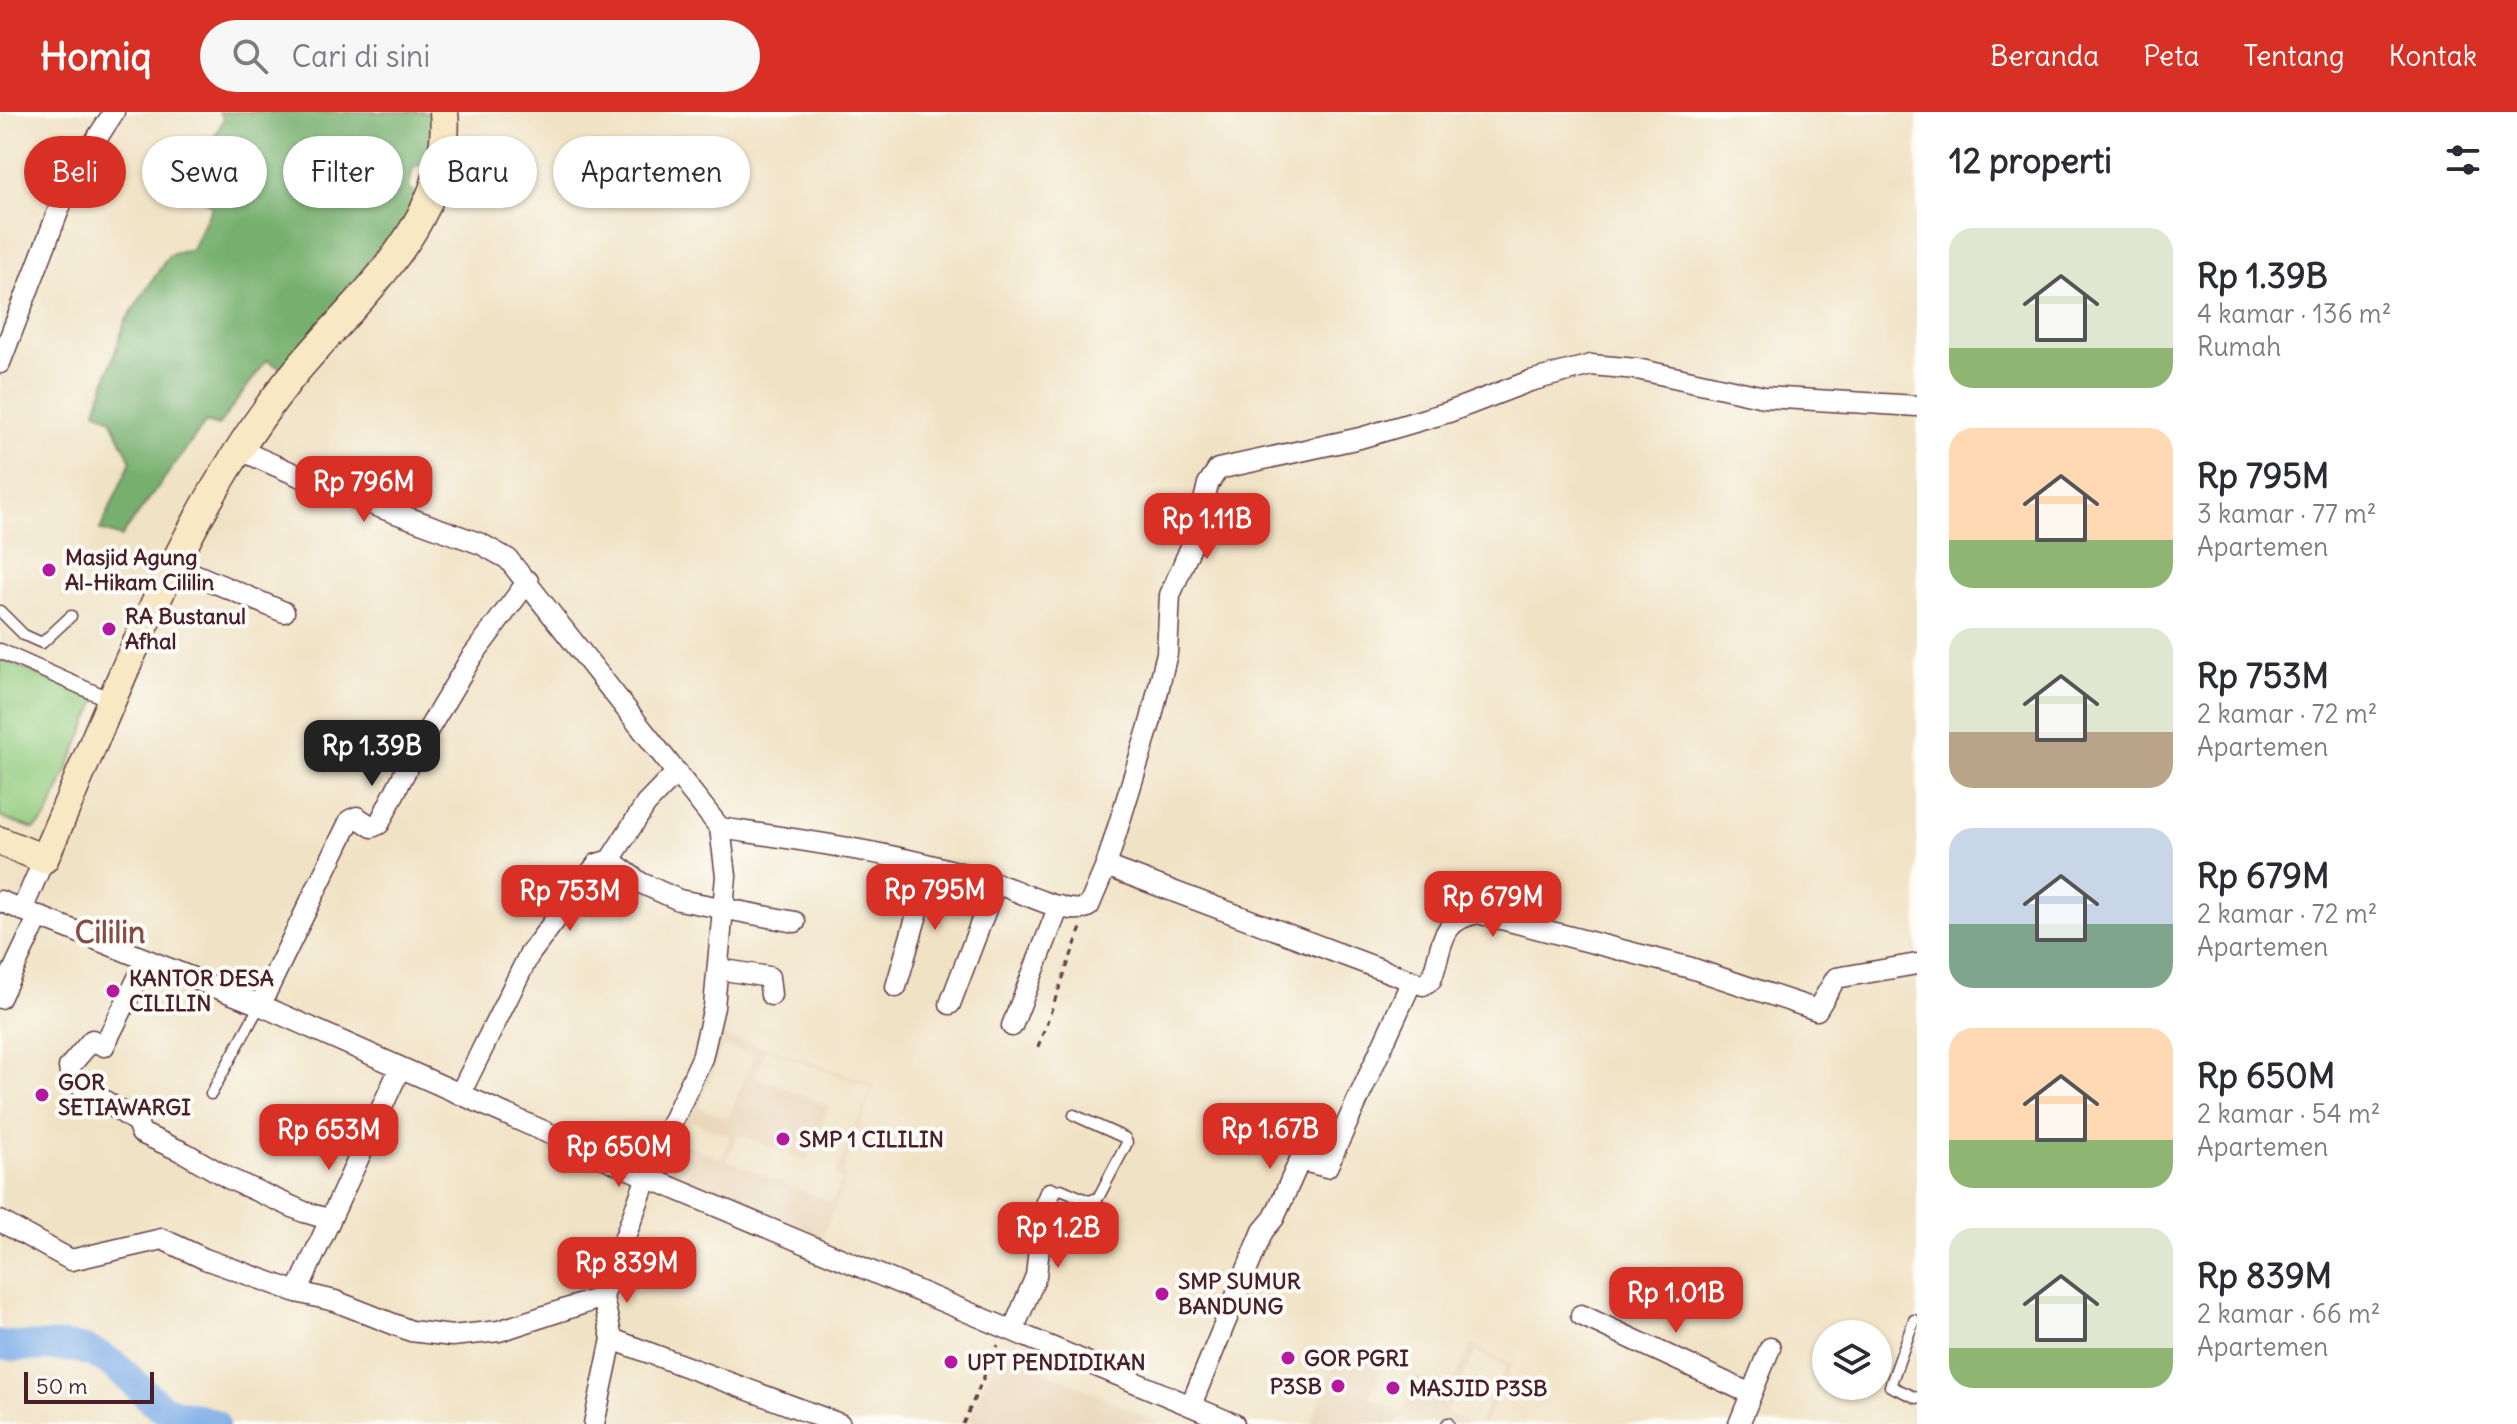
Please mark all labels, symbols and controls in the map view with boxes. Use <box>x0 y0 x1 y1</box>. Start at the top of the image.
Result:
search box <box>200 20 760 92</box>
text: Homiq <box>40 33 152 80</box>
icon: search <box>228 34 272 78</box>
text: Cari di sini <box>292 37 430 75</box>
text: Beranda <box>1990 38 2099 74</box>
text: Peta <box>2143 38 2200 74</box>
text: Tentang <box>2244 38 2345 74</box>
text: Kontak <box>2389 38 2477 74</box>
chip: Beli <box>24 136 126 208</box>
chip: Sewa <box>142 136 267 208</box>
chip: Filter <box>283 136 403 208</box>
chip: Baru <box>419 136 537 208</box>
chip: Apartemen <box>553 136 750 208</box>
icon: filters <box>2441 138 2485 182</box>
text: 12 properti <box>1949 139 2112 182</box>
text: Rp 1.39B <box>2197 254 2328 297</box>
icon: home <box>2013 260 2109 356</box>
text: 4 kamar · 136 m² <box>2197 297 2391 330</box>
text: Rumah <box>2197 330 2281 363</box>
text: Rp 795M <box>2197 454 2329 497</box>
pin: Rp 796M <box>290 456 438 524</box>
icon: home <box>2013 460 2109 556</box>
text: Rp 796M <box>313 465 415 498</box>
pin: Rp 1.11B <box>1124 493 1290 561</box>
text: 3 kamar · 77 m² <box>2197 497 2376 530</box>
text: Rp 1.11B <box>1162 502 1252 535</box>
text: Apartemen <box>2197 530 2328 563</box>
place label: Masjid Agung Al-Hikam Cililin <box>65 543 214 596</box>
marker: Masjid Agung Al-Hikam Cililin <box>40 561 58 579</box>
place label: RA Bustanul Afhal <box>125 602 246 655</box>
marker: RA Bustanul Afhal <box>100 620 118 638</box>
text: Rp 753M <box>2197 654 2329 697</box>
icon: home <box>2013 660 2109 756</box>
text: 2 kamar · 72 m² <box>2197 697 2377 730</box>
pin: Rp 1.39B <box>289 720 455 788</box>
text: Rp 1.39B <box>322 729 422 762</box>
text: Apartemen <box>2197 730 2328 763</box>
text: Rp 679M <box>2197 854 2330 897</box>
icon: home <box>2013 860 2109 956</box>
pin: Rp 795M <box>861 864 1009 932</box>
pin: Rp 753M <box>496 865 644 933</box>
pin: Rp 679M <box>1419 871 1567 939</box>
text: Rp 795M <box>884 873 986 906</box>
text: Rp 753M <box>519 874 621 907</box>
text: Rp 679M <box>1442 880 1544 913</box>
text: 2 kamar · 72 m² <box>2197 897 2377 930</box>
district label: Cililin <box>75 913 145 951</box>
text: Apartemen <box>2197 930 2328 963</box>
place label: KANTOR DESA CILILIN <box>129 964 274 1017</box>
marker: KANTOR DESA CILILIN <box>104 982 122 1000</box>
text: Rp 650M <box>2197 1054 2335 1097</box>
icon: home <box>2013 1060 2109 1156</box>
place label: GOR SETIAWARGI <box>58 1068 191 1121</box>
marker: GOR SETIAWARGI <box>33 1086 51 1104</box>
text: 2 kamar · 54 m² <box>2197 1097 2380 1130</box>
pin: Rp 1.67B <box>1187 1103 1353 1171</box>
pin: Rp 653M <box>255 1104 403 1172</box>
text: Rp 1.67B <box>1221 1112 1319 1145</box>
text: Rp 653M <box>277 1113 381 1146</box>
pin: Rp 650M <box>545 1121 693 1189</box>
place label: SMP 1 CILILIN <box>799 1125 944 1153</box>
text: Rp 650M <box>566 1130 672 1163</box>
marker: SMP 1 CILILIN <box>774 1130 792 1148</box>
text: Apartemen <box>2197 1130 2328 1163</box>
pin: Rp 1.2B <box>984 1202 1132 1270</box>
text: Rp 1.2B <box>1016 1211 1100 1244</box>
pin: Rp 839M <box>553 1237 701 1305</box>
text: Rp 839M <box>575 1246 679 1279</box>
text: Rp 839M <box>2197 1254 2332 1297</box>
icon: home <box>2013 1260 2109 1356</box>
place label: SMP SUMUR BANDUNG <box>1178 1267 1301 1320</box>
pin: Rp 1.01B <box>1593 1267 1759 1335</box>
text: Rp 1.01B <box>1627 1276 1725 1309</box>
marker: SMP SUMUR BANDUNG <box>1153 1285 1171 1303</box>
text: 2 kamar · 66 m² <box>2197 1297 2380 1330</box>
map controls <box>1812 1320 1892 1400</box>
button: layers <box>1812 1320 1892 1400</box>
text: Apartemen <box>2197 1330 2328 1363</box>
place label: GOR PGRI <box>1304 1344 1409 1372</box>
place label: UPT PENDIDIKAN <box>967 1348 1146 1376</box>
marker: GOR PGRI <box>1279 1349 1297 1367</box>
marker: UPT PENDIDIKAN <box>942 1353 960 1371</box>
scale bar <box>24 1368 154 1404</box>
text: 50 m <box>36 1372 88 1400</box>
place label: P3SB <box>1270 1372 1322 1400</box>
place label: MASJID P3SB <box>1409 1374 1548 1402</box>
marker: P3SB <box>1329 1377 1347 1395</box>
marker: MASJID P3SB <box>1384 1379 1402 1397</box>

